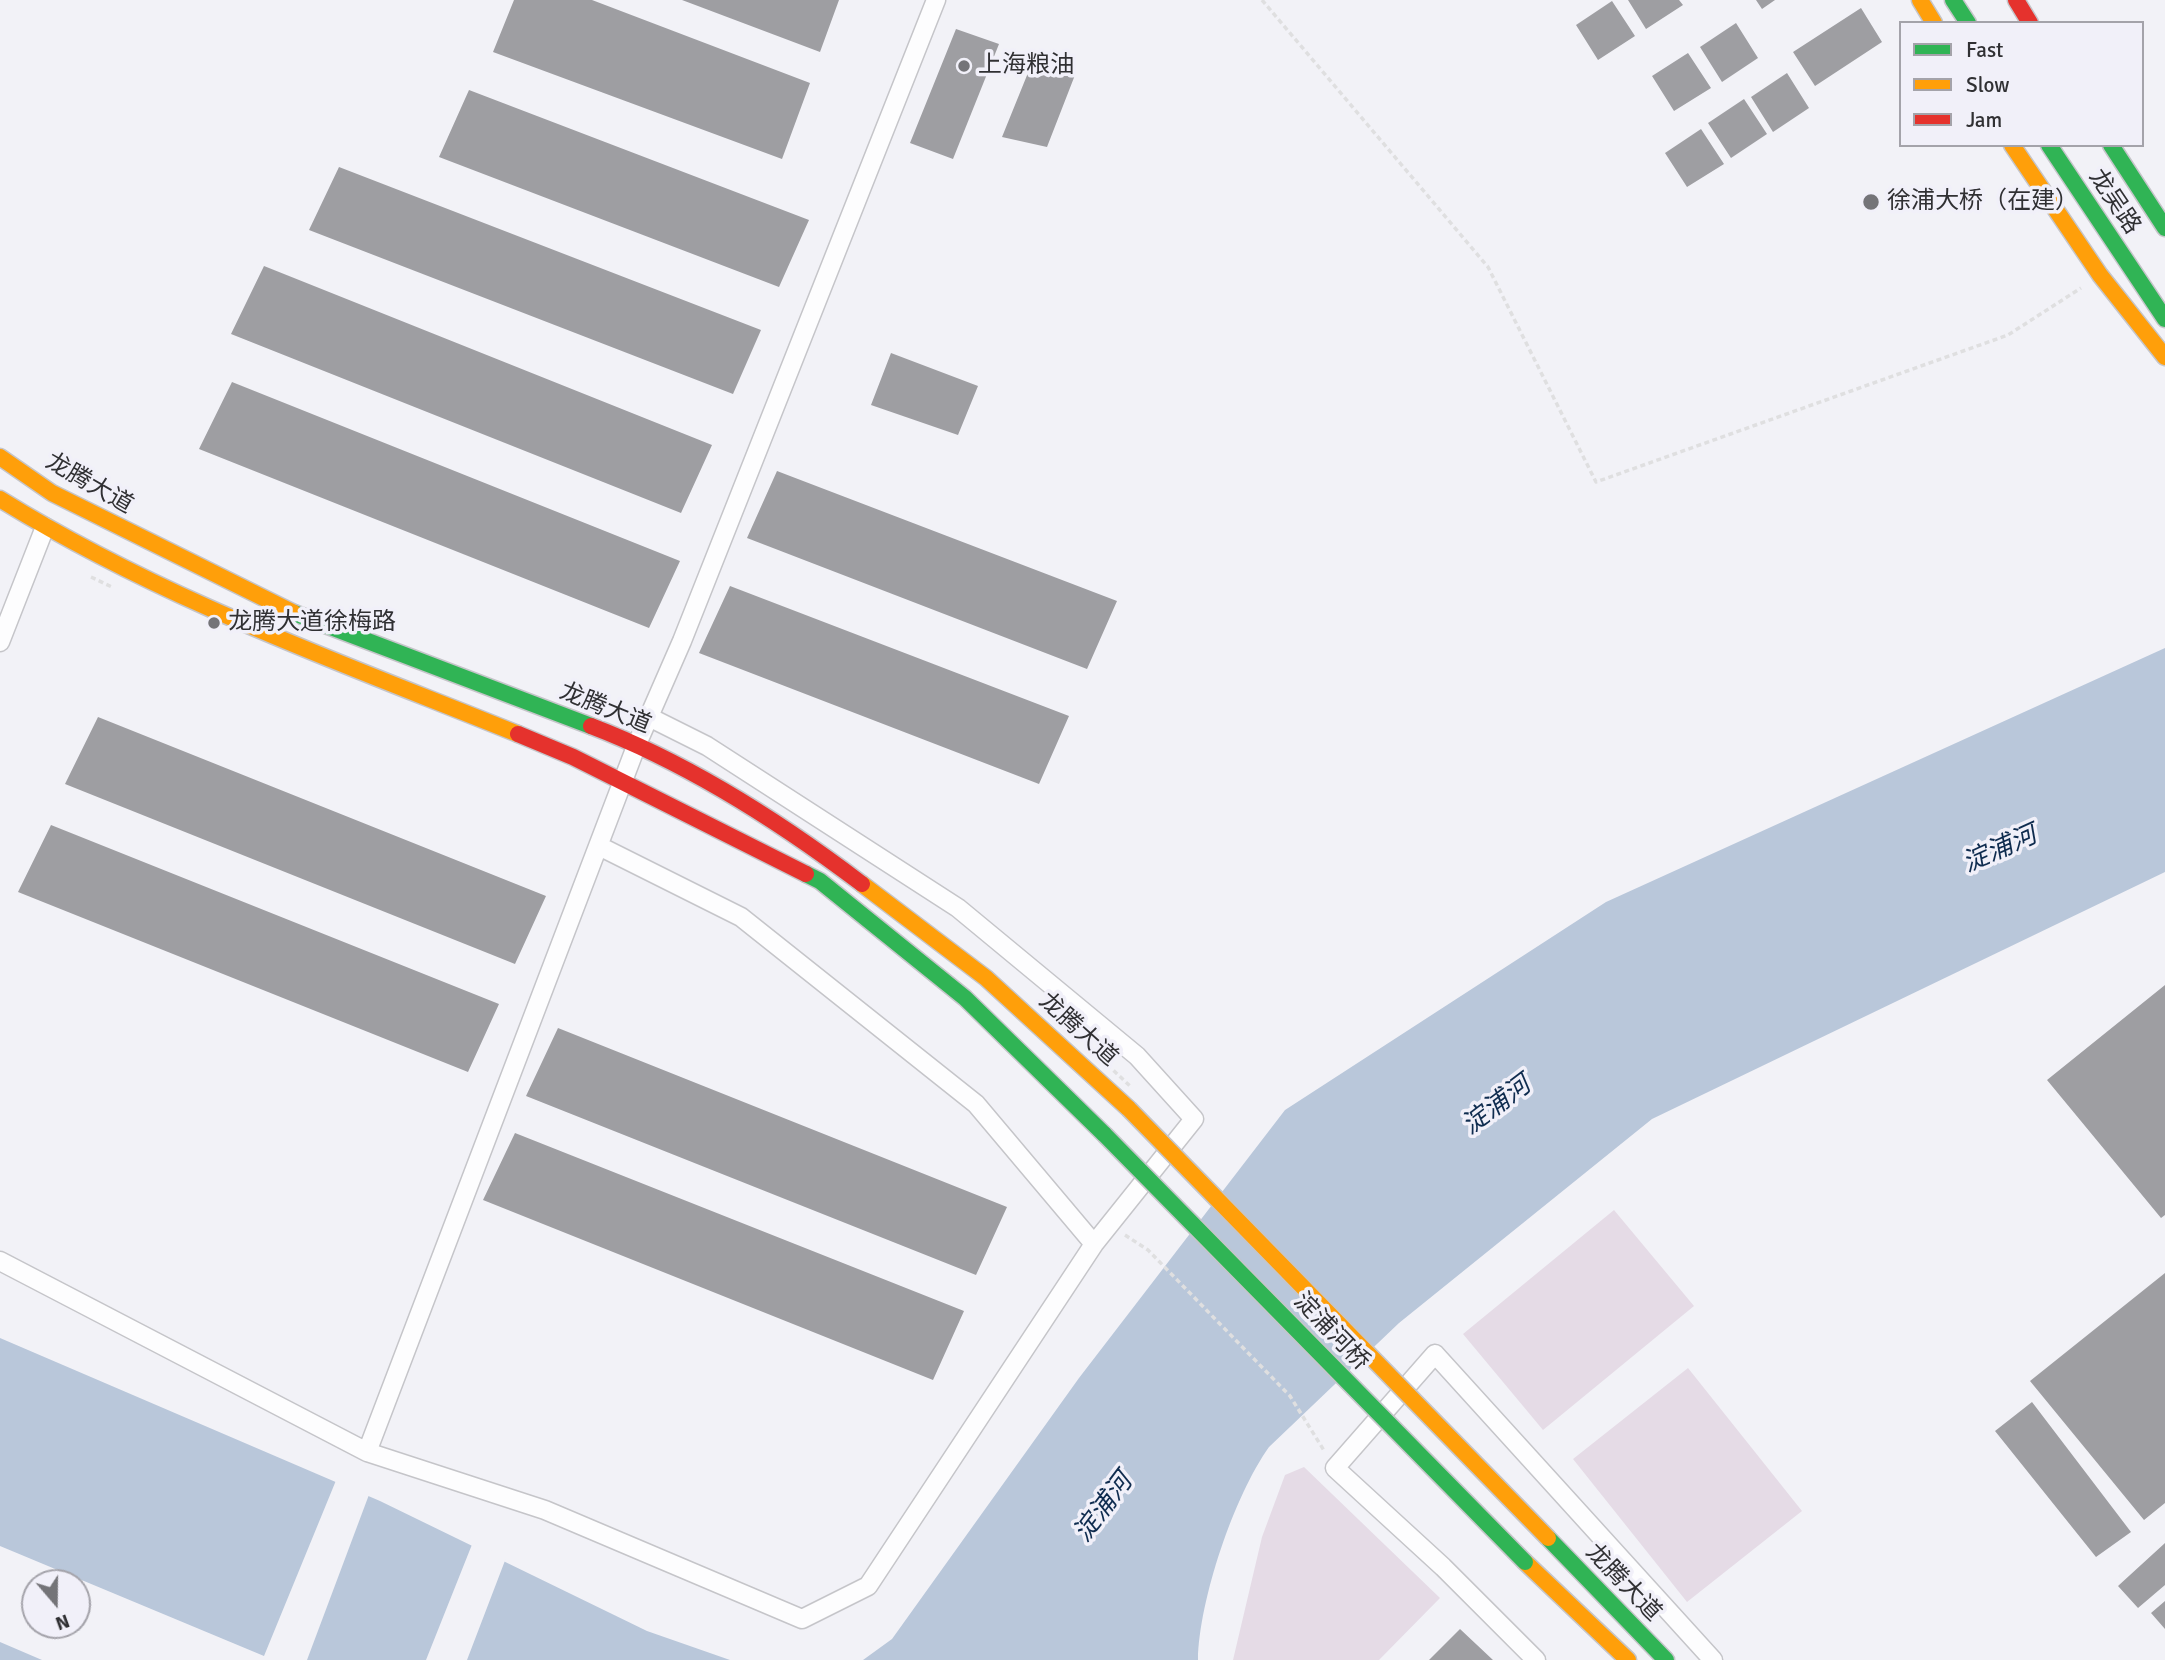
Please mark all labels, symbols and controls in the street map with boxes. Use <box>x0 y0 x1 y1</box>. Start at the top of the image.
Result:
legend <box>1899 21 2144 147</box>
text: Fast <box>1966 37 2003 63</box>
place label: 上海粮油 <box>978 52 1074 80</box>
marker: 上海粮油 <box>956 58 972 74</box>
text: Slow <box>1966 72 2010 98</box>
text: Jam <box>1966 107 2002 133</box>
street label: 龙吴路 <box>2082 164 2146 240</box>
place label: 徐浦大桥（在建） <box>1887 188 2079 216</box>
marker: 徐浦大桥（在建） <box>1861 192 1881 212</box>
street label: 龙腾大道 <box>40 448 138 520</box>
place label: 龙腾大道徐梅路 <box>228 609 396 637</box>
marker: 龙腾大道徐梅路 <box>206 615 222 631</box>
street label: 龙腾大道 <box>555 678 655 740</box>
water label: 淀浦河 <box>1958 820 2042 880</box>
street label: 龙腾大道 <box>1033 987 1123 1073</box>
water label: 淀浦河 <box>1456 1070 1538 1142</box>
street label: 淀浦河桥 <box>1287 1287 1375 1377</box>
water label: 淀浦河 <box>1068 1467 1140 1549</box>
street label: 龙腾大道 <box>1579 1538 1667 1628</box>
north arrow <box>21 1569 91 1639</box>
text: N <box>52 1608 73 1635</box>

